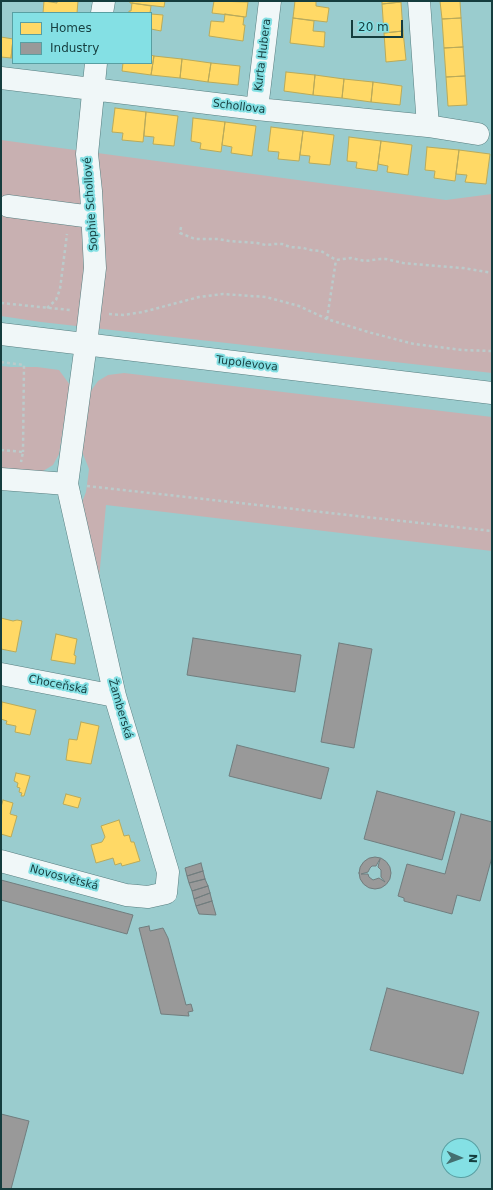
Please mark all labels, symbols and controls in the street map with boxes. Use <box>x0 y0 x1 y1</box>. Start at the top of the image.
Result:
legend <box>12 12 152 64</box>
scale bar <box>353 12 405 38</box>
street label: Kurta Hubera <box>252 18 274 92</box>
text: 20 m <box>358 20 389 34</box>
text: Homes <box>50 21 92 35</box>
text: Industry <box>50 41 99 55</box>
street label: Schollova <box>212 97 266 117</box>
street label: Sophie Schollové <box>81 157 101 251</box>
street label: Tupolevova <box>215 354 279 374</box>
street label: Choceňská <box>27 673 89 697</box>
street label: Žamberská <box>105 677 135 741</box>
street label: Novosvětská <box>28 863 100 893</box>
north arrow <box>441 1138 481 1178</box>
text: N <box>466 1154 479 1163</box>

